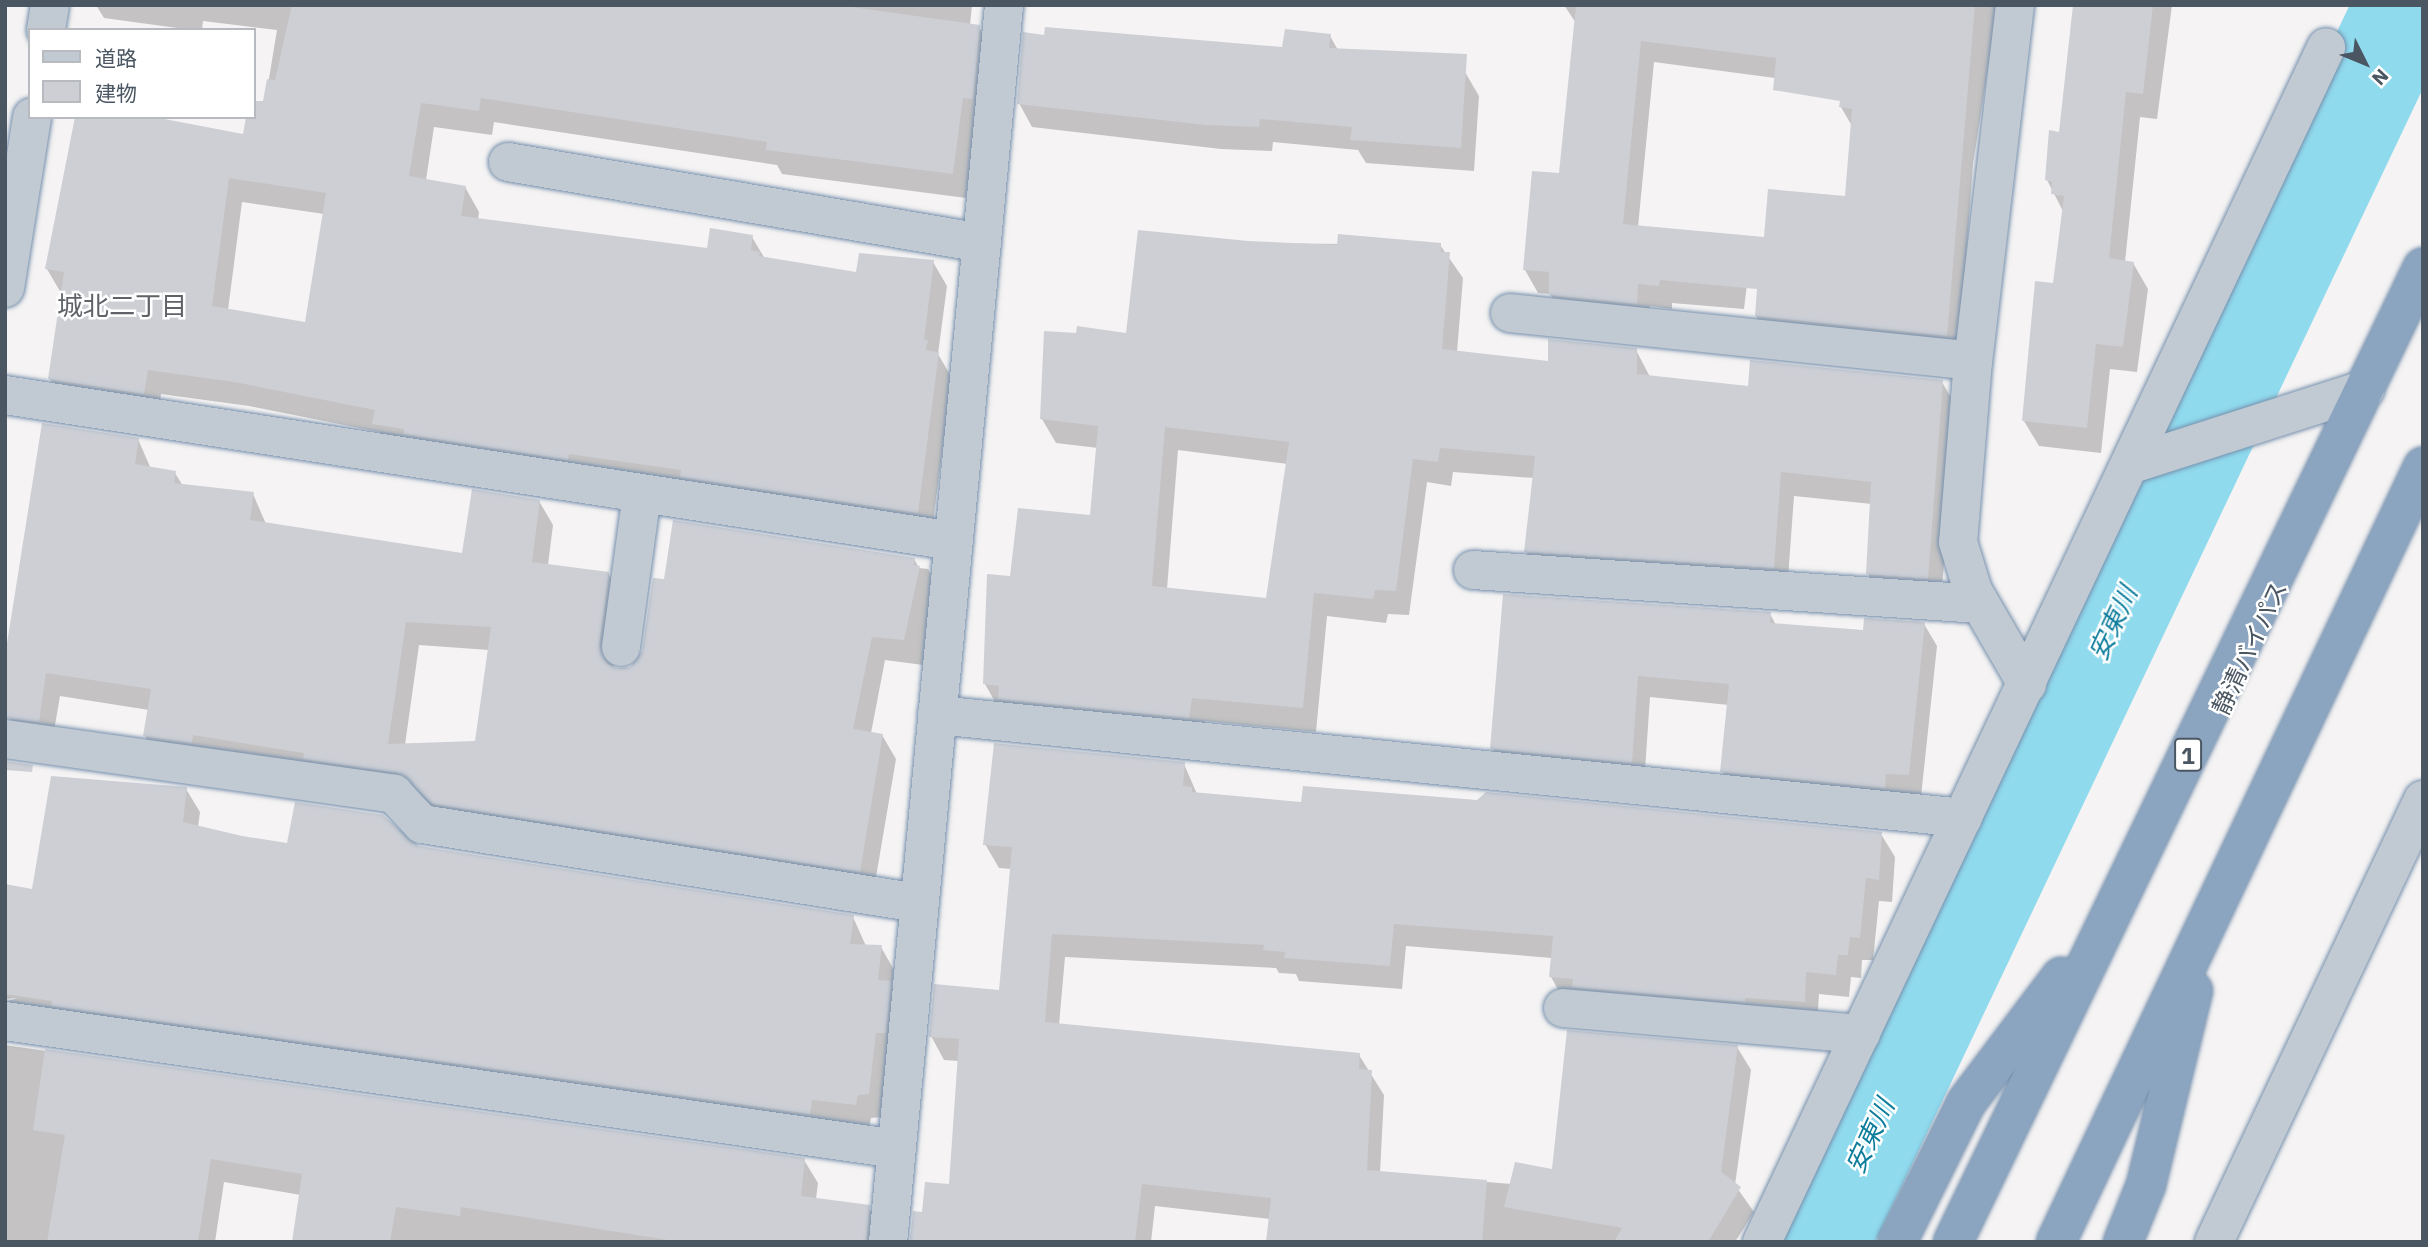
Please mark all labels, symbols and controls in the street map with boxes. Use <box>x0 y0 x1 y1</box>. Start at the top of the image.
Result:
legend <box>28 28 256 119</box>
north arrow <box>2330 28 2400 98</box>
text: 道路 <box>95 44 137 72</box>
text: N <box>2367 64 2394 91</box>
text: 建物 <box>95 79 137 107</box>
district label: 城北二丁目 <box>57 290 187 322</box>
street label: 静清バイパス <box>2207 577 2293 719</box>
water label: 安東川 <box>2082 581 2144 665</box>
road number: 1 <box>2174 736 2202 775</box>
water label: 安東川 <box>1839 1094 1901 1178</box>

